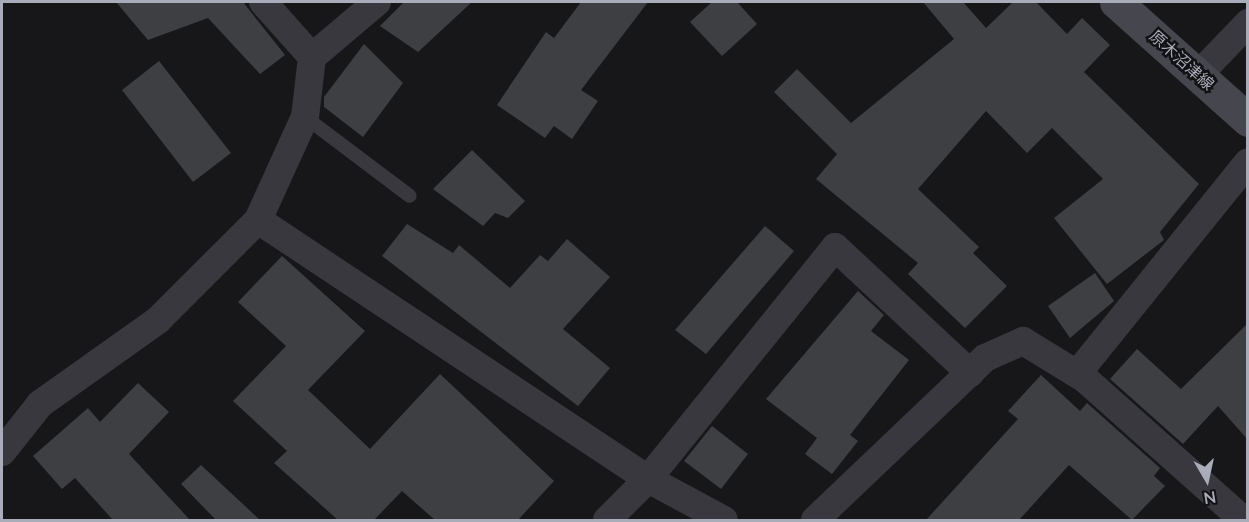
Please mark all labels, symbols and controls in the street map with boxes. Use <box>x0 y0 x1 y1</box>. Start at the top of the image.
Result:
street label: 原木沼津線 <box>1146 26 1218 94</box>
north arrow <box>1177 450 1237 510</box>
text: N <box>1202 488 1217 509</box>

